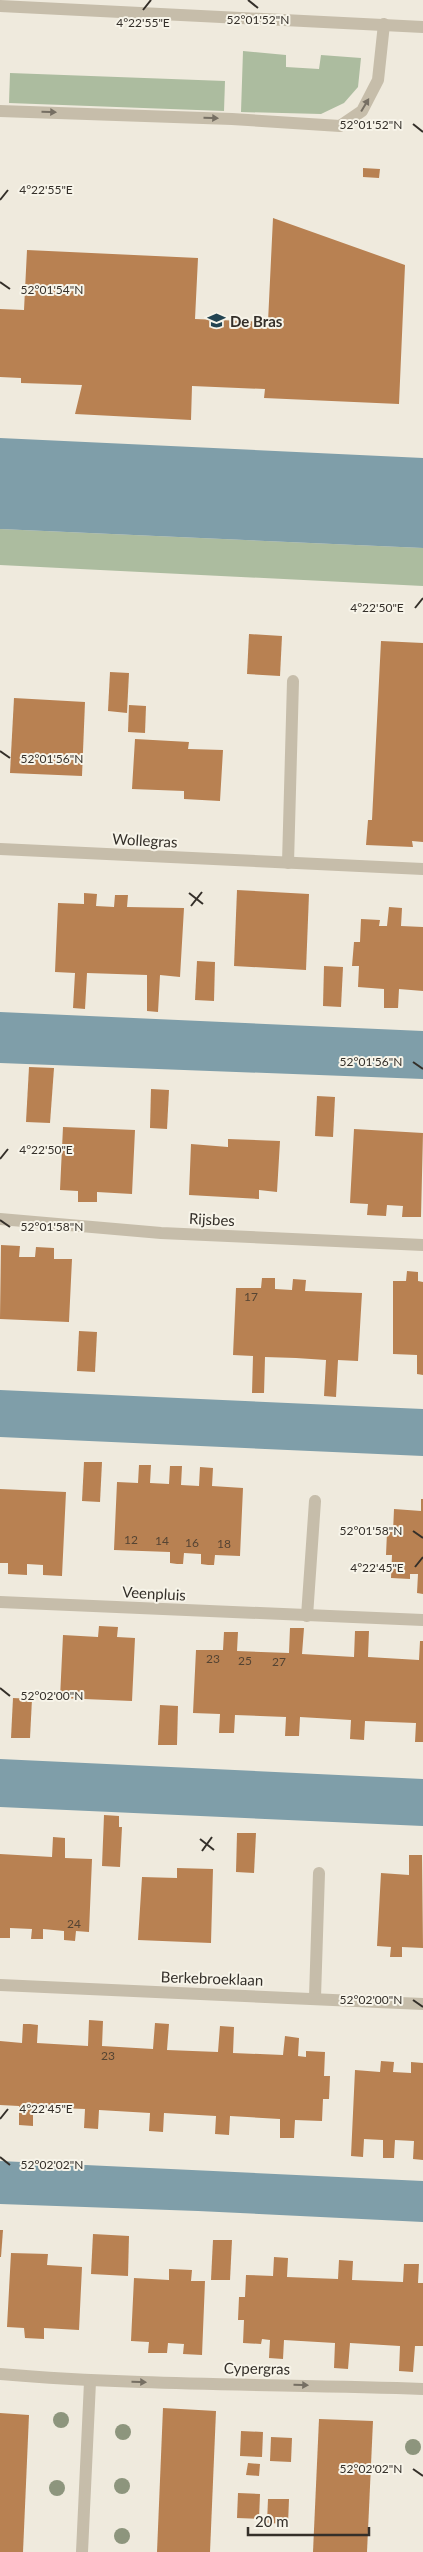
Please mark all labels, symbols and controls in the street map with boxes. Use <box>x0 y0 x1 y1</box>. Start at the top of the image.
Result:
text: 52°01'52"N <box>227 12 289 27</box>
text: 4°22'55"E <box>116 15 170 30</box>
one-way arrow <box>360 98 369 111</box>
one-way arrow <box>41 109 57 117</box>
one-way arrow <box>203 115 219 123</box>
text: 52°01'52"N <box>340 117 402 132</box>
text: 4°22'55"E <box>19 182 73 197</box>
text: 52°01'54"N <box>21 282 83 297</box>
school or university icon: De Bras <box>206 311 226 331</box>
place label: De Bras <box>230 312 283 330</box>
text: 4°22'50"E <box>350 600 404 615</box>
text: 52°01'56"N <box>21 751 83 766</box>
street label: Wollegras <box>112 829 178 851</box>
text: 52°01'56"N <box>340 1054 402 1069</box>
text: 4°22'50"E <box>19 1142 73 1157</box>
street label: Rijsbes <box>189 1209 235 1229</box>
text: 52°01'58"N <box>21 1219 83 1234</box>
house number: 17 <box>244 1289 258 1304</box>
text: 52°01'58"N <box>340 1523 402 1538</box>
house number: 12 <box>124 1532 138 1547</box>
house number: 14 <box>155 1533 169 1548</box>
house number: 16 <box>185 1535 199 1550</box>
house number: 18 <box>217 1536 231 1551</box>
text: 4°22'45"E <box>350 1560 404 1575</box>
street label: Veenpluis <box>122 1582 186 1604</box>
house number: 23 <box>206 1651 220 1666</box>
house number: 25 <box>238 1653 252 1668</box>
house number: 27 <box>272 1654 286 1669</box>
text: 52°02'00"N <box>21 1688 83 1703</box>
house number: 24 <box>67 1916 81 1931</box>
street label: Berkebroeklaan <box>160 1967 264 1989</box>
text: 52°02'00"N <box>340 1992 402 2007</box>
house number: 23 <box>101 2048 115 2063</box>
text: 4°22'45"E <box>19 2101 73 2116</box>
text: 52°02'02"N <box>21 2157 83 2172</box>
street label: Cypergras <box>224 2358 290 2378</box>
one-way arrow <box>131 2378 147 2386</box>
one-way arrow <box>294 2381 310 2389</box>
text: 52°02'02"N <box>340 2461 402 2476</box>
scale bar <box>248 2504 369 2536</box>
text: 20 m <box>255 2512 289 2530</box>

